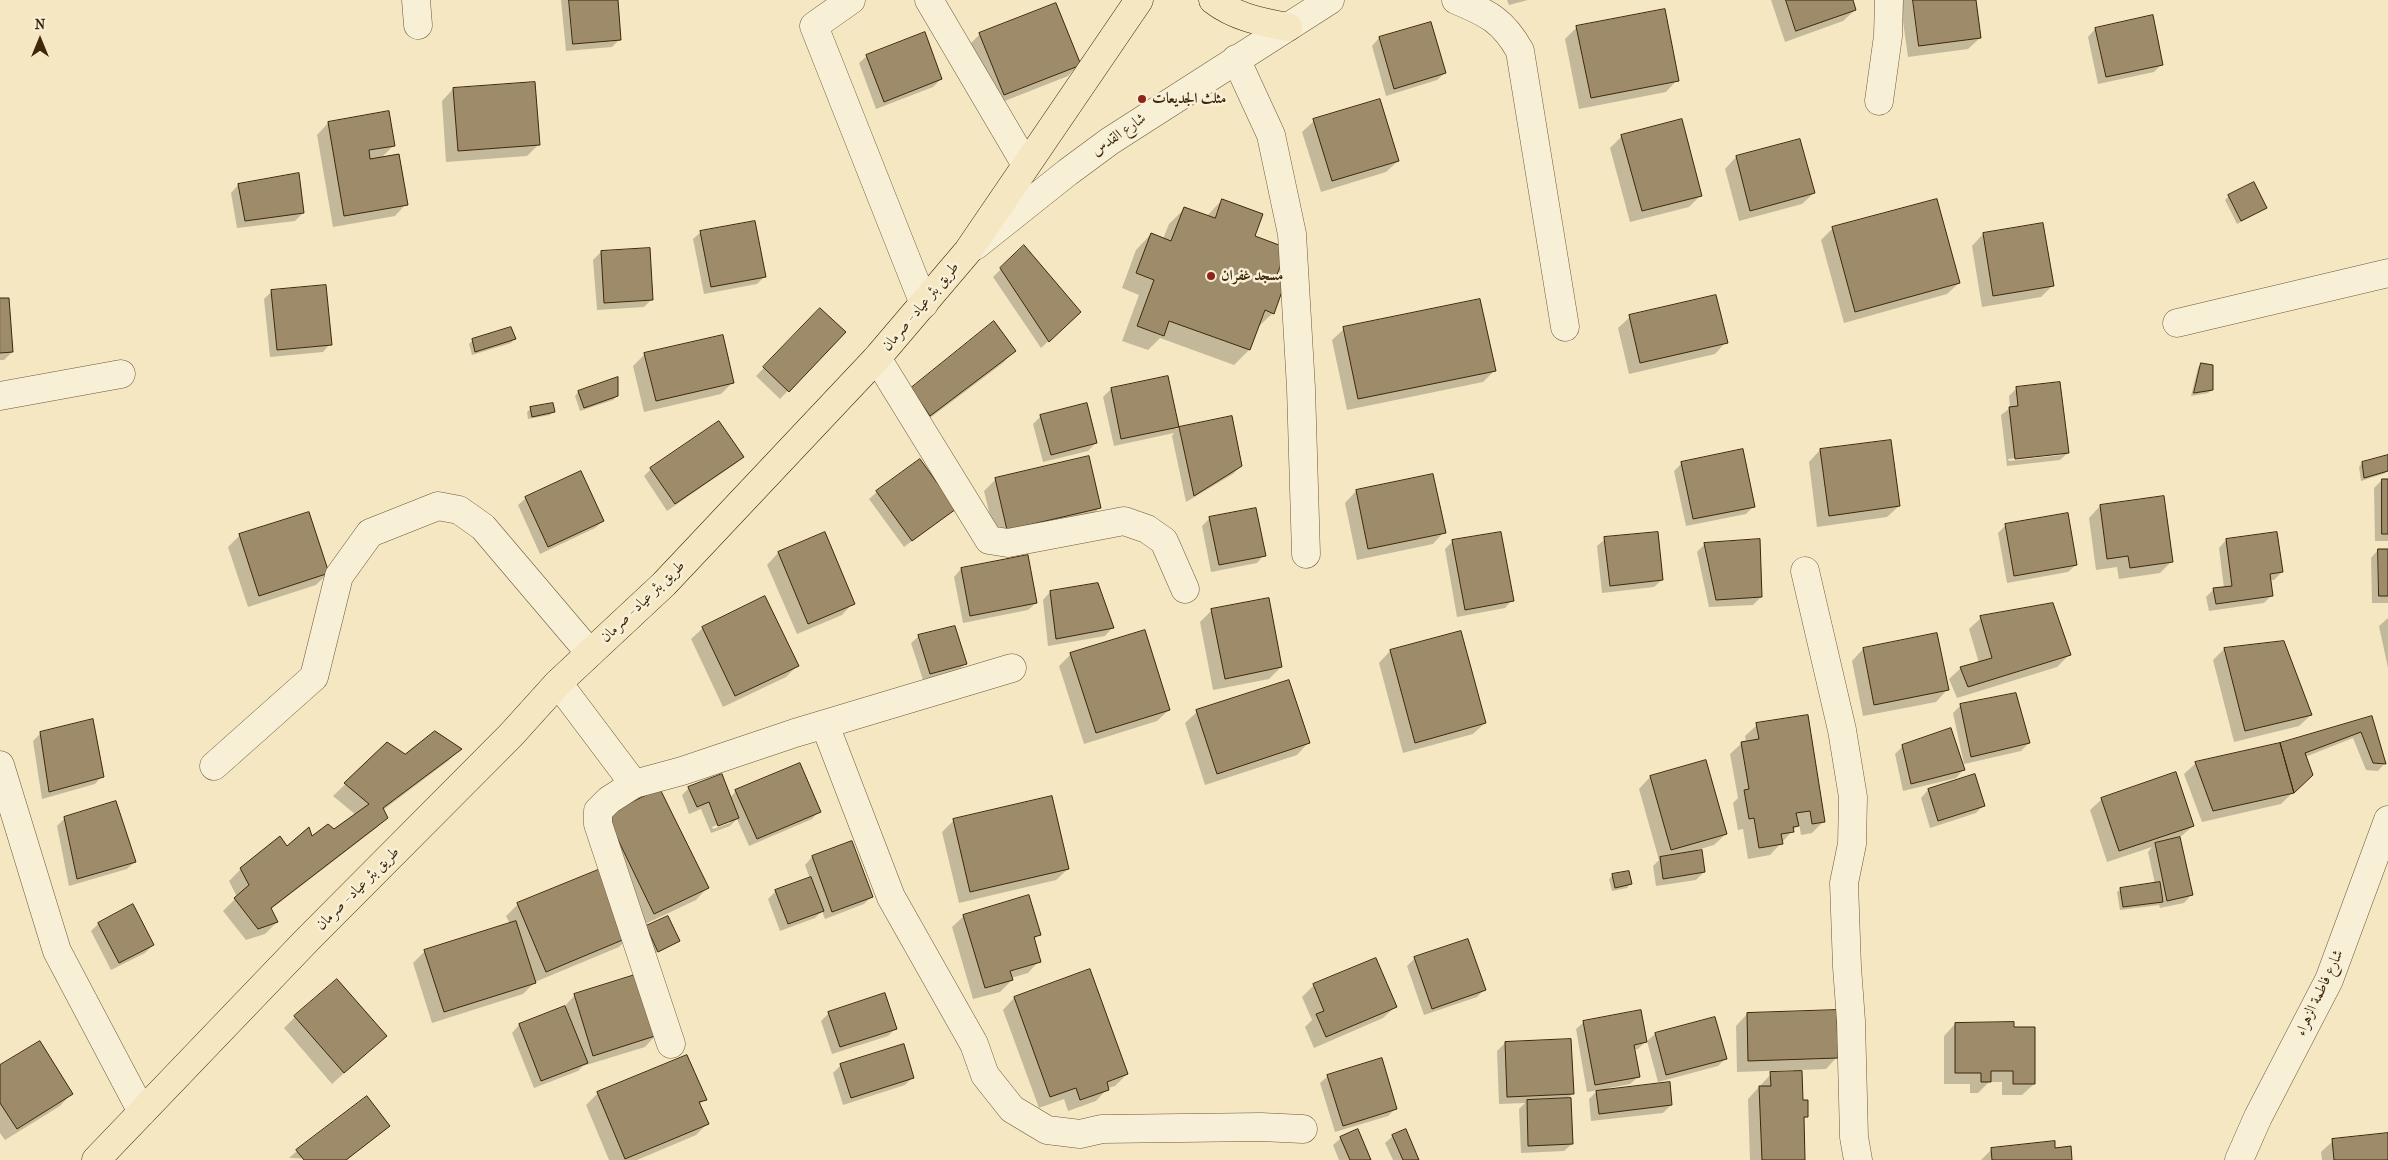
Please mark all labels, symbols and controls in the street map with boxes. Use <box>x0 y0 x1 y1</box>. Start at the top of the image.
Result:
north arrow <box>15 15 65 65</box>
text: N <box>35 16 45 33</box>
place label: مثلث الجديعات <box>1152 90 1226 108</box>
marker: مثلث الجديعات <box>1136 93 1148 105</box>
street label: شارع القدس <box>1088 110 1150 160</box>
street label: طريق بئر عياد - صرمان <box>879 259 963 355</box>
place label: مسجد غفران <box>1221 267 1283 285</box>
marker: مسجد غفران <box>1205 270 1217 282</box>
street label: طريق بئر عياد - صرمان <box>597 557 689 647</box>
street label: طريق بئر عياد - صرمان <box>313 844 403 934</box>
street label: شارع فاطمة الزهراء <box>2292 947 2348 1039</box>

